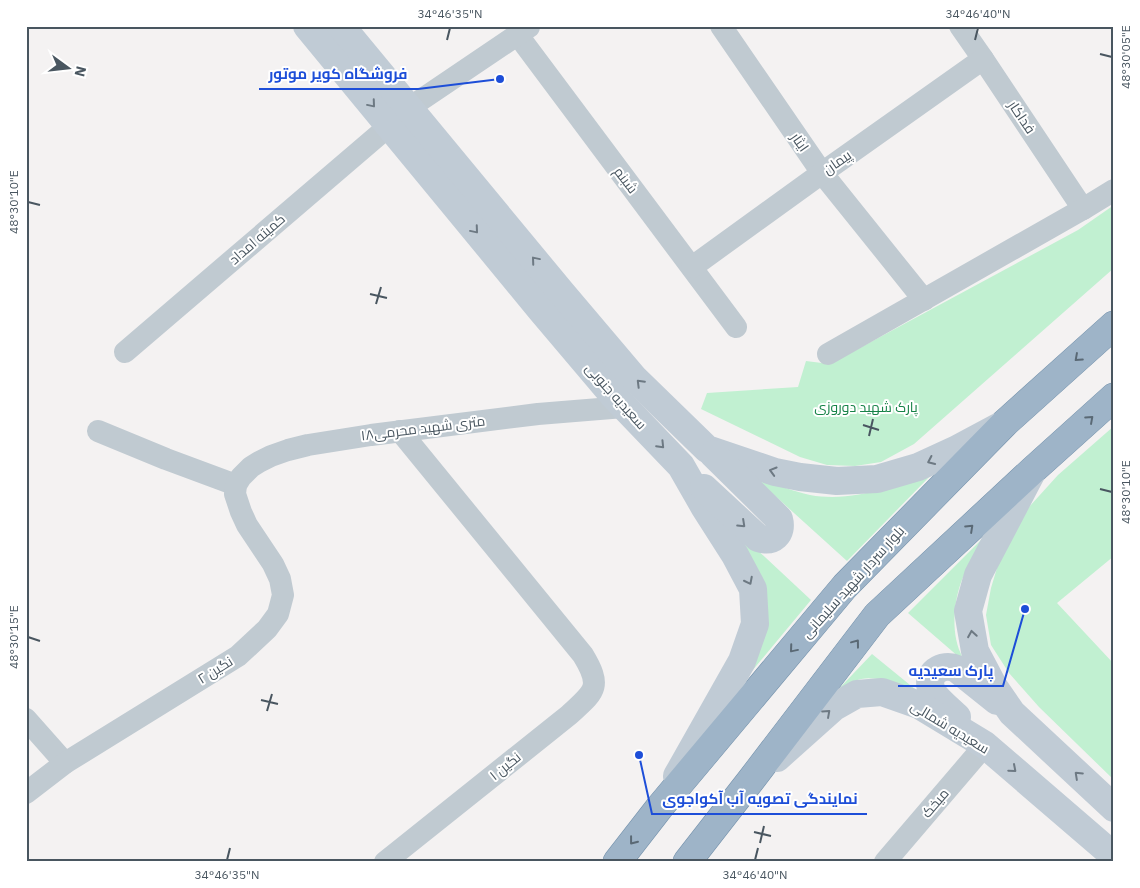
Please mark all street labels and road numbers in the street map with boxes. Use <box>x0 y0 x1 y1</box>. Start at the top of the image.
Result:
street label: فداکار <box>1004 96 1040 137</box>
street label: ایثار <box>786 128 813 155</box>
street label: پیمان <box>819 146 856 179</box>
street label: شبنم <box>609 163 642 198</box>
street label: کمیته امداد <box>225 210 289 268</box>
street label: سعیدیه جنوبی <box>581 359 651 433</box>
street label: ۱۸متری شهید محرمی <box>360 411 486 445</box>
street label: بلوار سردار شهید سلیمانی <box>798 522 908 642</box>
street label: نگین ۲ <box>194 652 236 688</box>
street label: سعیدیه شمالی <box>907 696 993 758</box>
street label: نگین ۱ <box>486 748 524 784</box>
street label: میخک <box>917 785 953 821</box>

